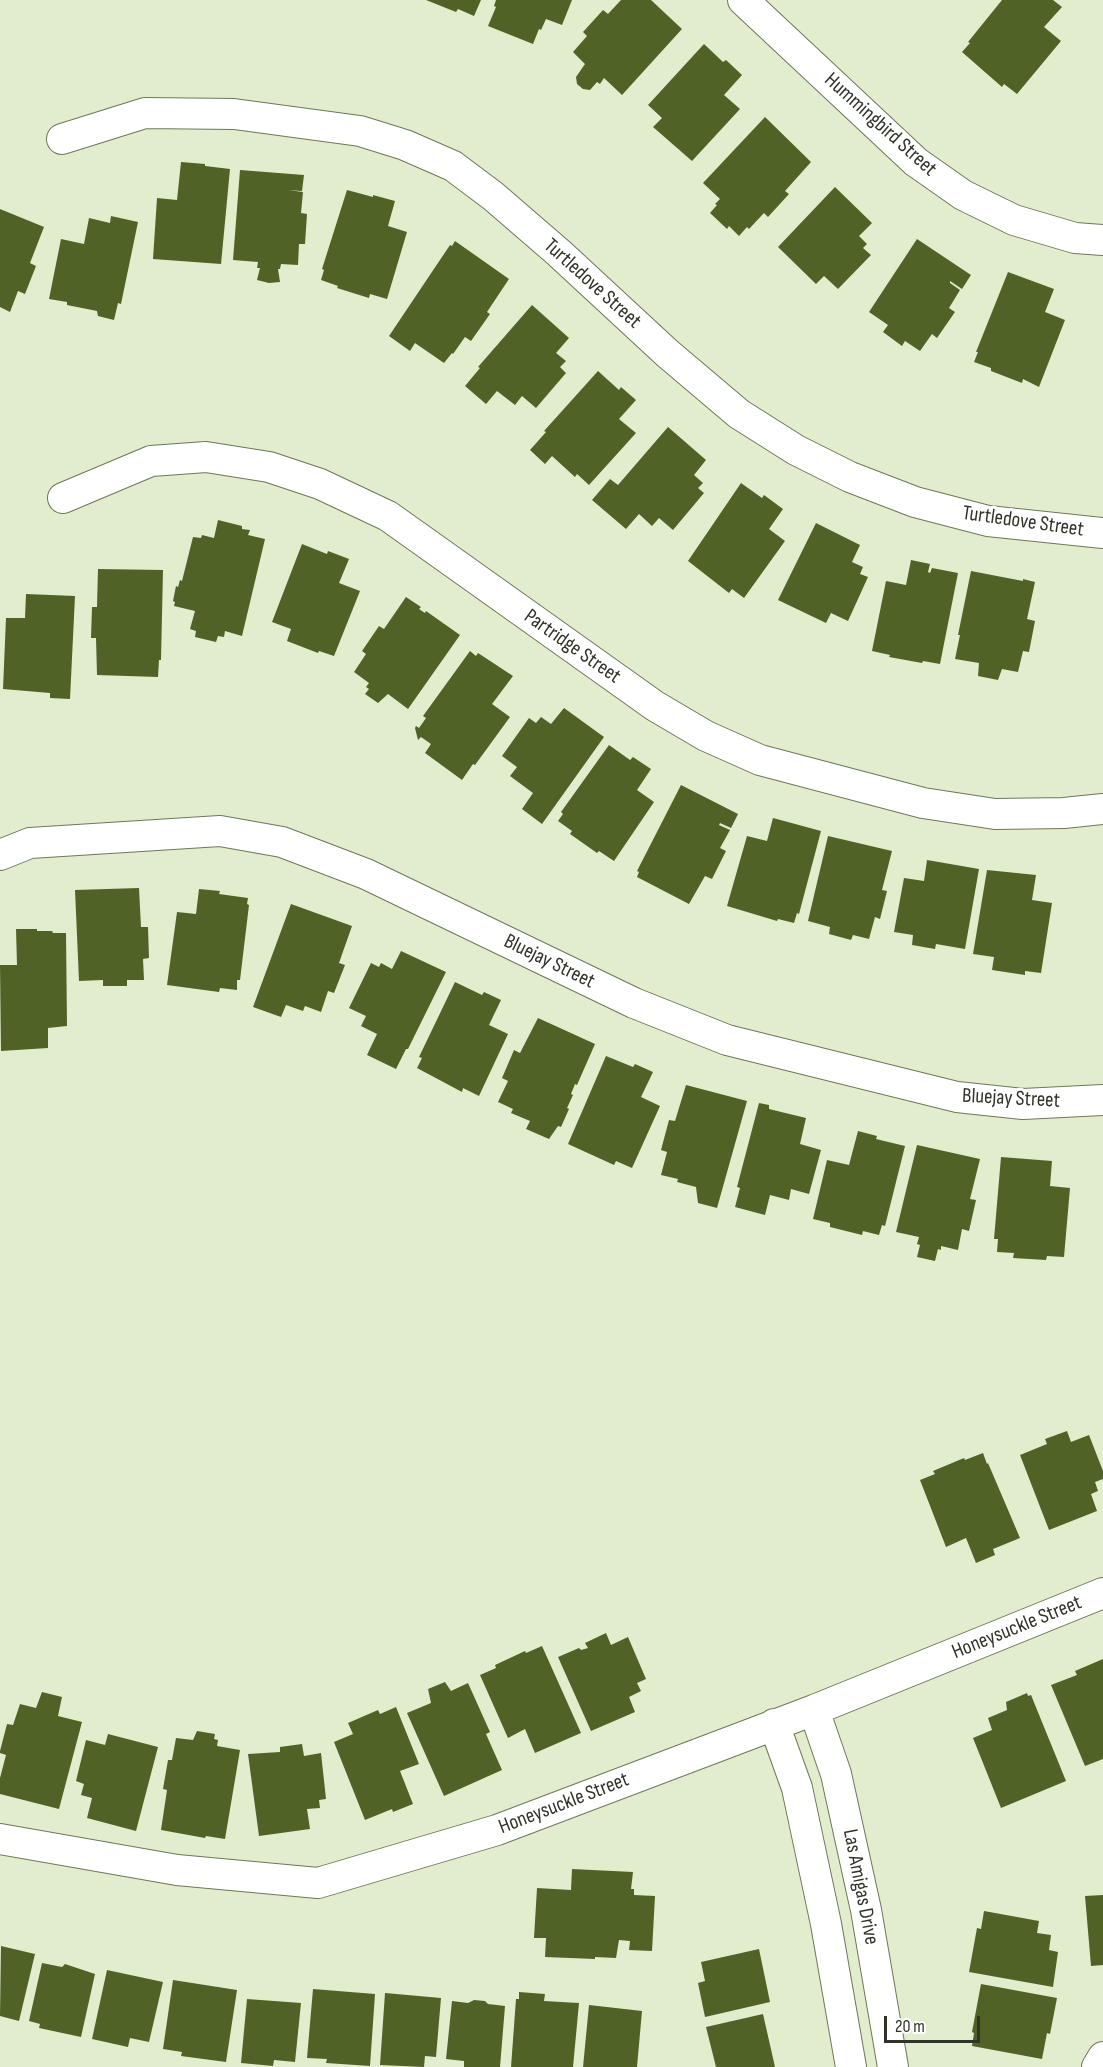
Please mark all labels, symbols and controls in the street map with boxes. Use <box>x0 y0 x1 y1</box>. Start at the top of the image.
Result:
street label: Hummingbird Street <box>819 68 941 182</box>
street label: Turtledove Street <box>538 234 646 334</box>
street label: Turtledove Street <box>961 501 1085 543</box>
street label: Partridge Street <box>519 604 625 690</box>
street label: Bluejay Street <box>499 929 599 995</box>
street label: Bluejay Street <box>961 1084 1061 1114</box>
street label: Honeysuckle Street <box>949 1591 1085 1665</box>
street label: Honeysuckle Street <box>495 1768 633 1840</box>
street label: Las Amigas Drive <box>836 1827 884 1947</box>
scale bar <box>887 2004 983 2042</box>
text: 20 m <box>895 2016 925 2037</box>

